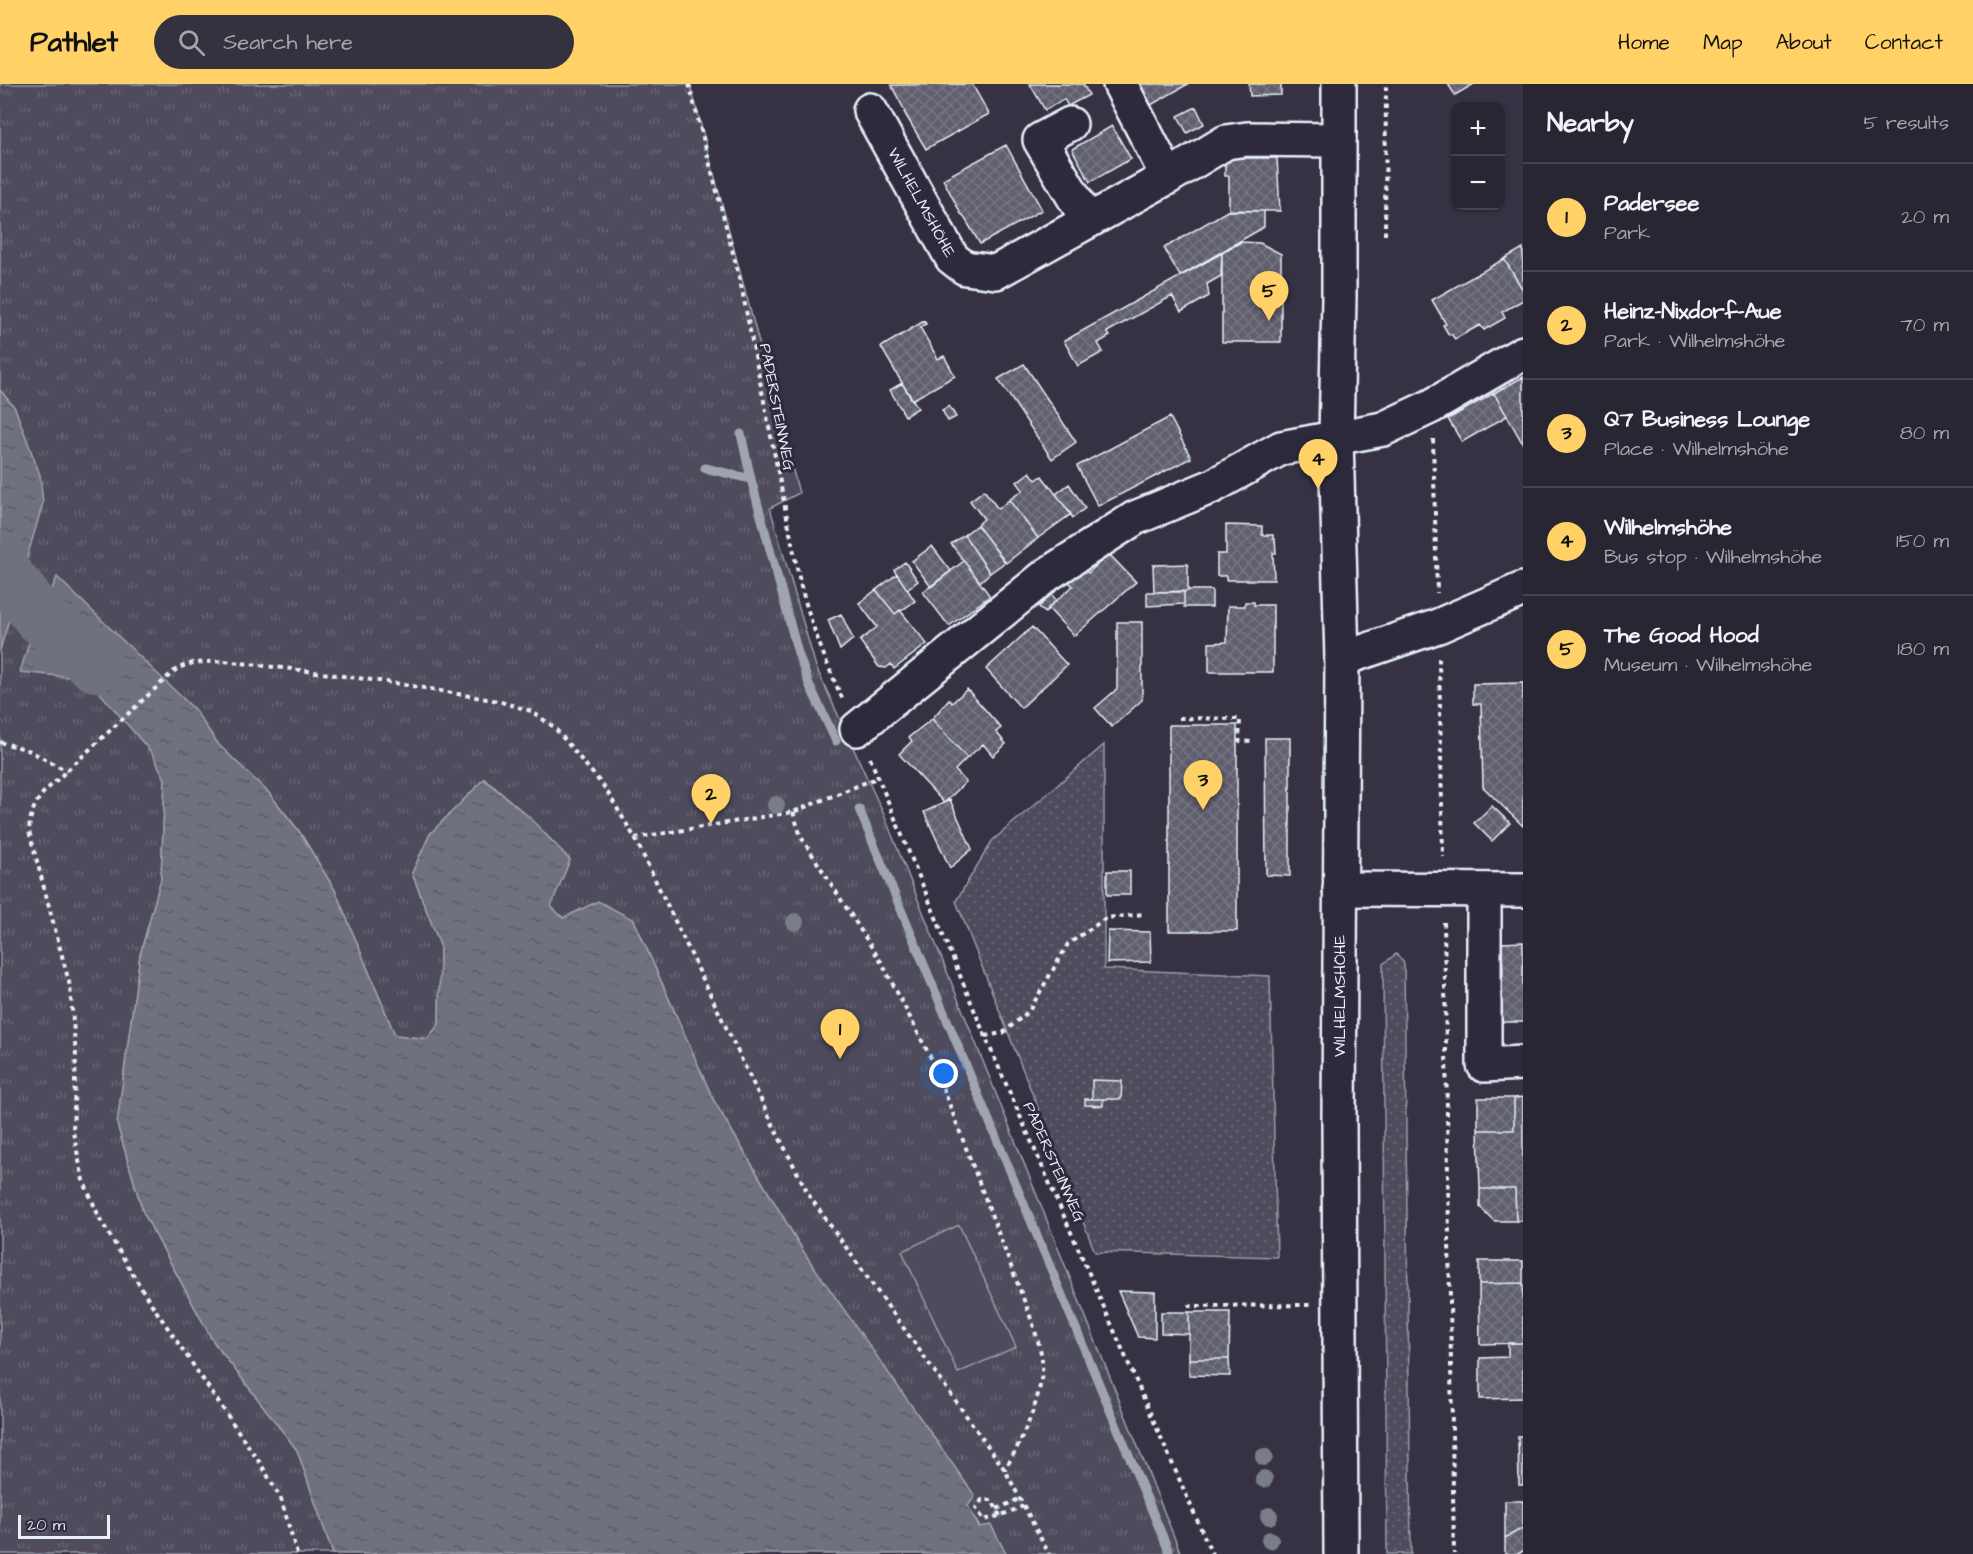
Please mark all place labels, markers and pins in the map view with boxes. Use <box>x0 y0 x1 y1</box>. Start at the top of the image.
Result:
pin: 5 <box>1250 272 1288 321</box>
pin: 4 <box>1298 440 1338 489</box>
pin: 3 <box>1184 760 1222 810</box>
pin: 2 <box>692 774 730 824</box>
pin: 1 <box>820 1010 860 1059</box>

